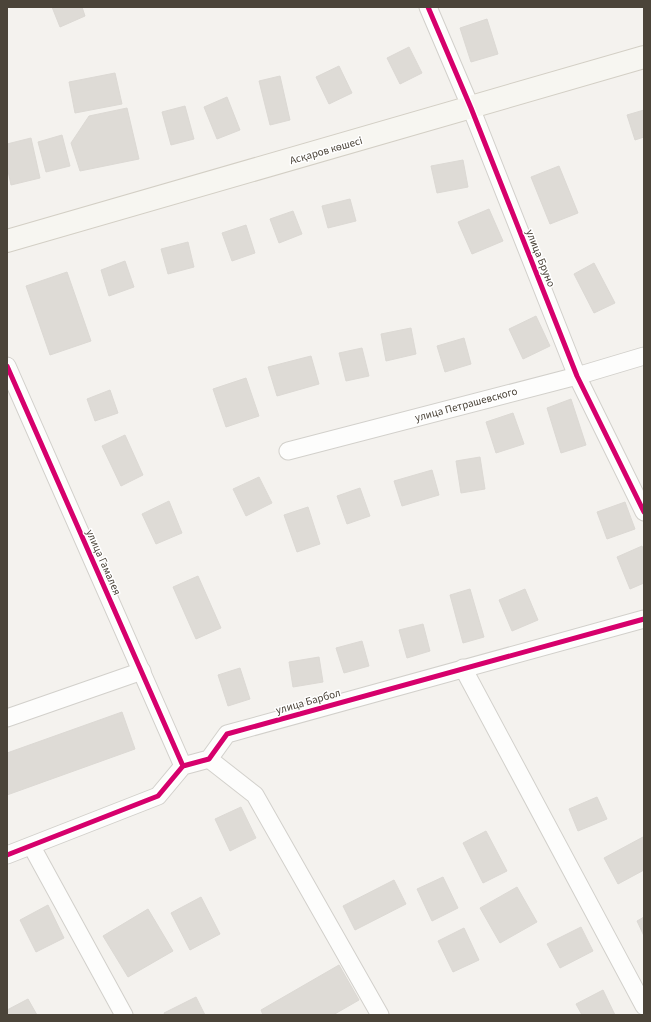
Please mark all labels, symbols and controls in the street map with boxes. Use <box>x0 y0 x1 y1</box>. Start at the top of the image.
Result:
street label: Асқаров көшесі <box>288 133 364 168</box>
street label: улица Бруно <box>522 227 559 289</box>
street label: улица Петрашевского <box>413 384 519 425</box>
street label: улица Гамалея <box>82 527 125 597</box>
street label: улица Барбол <box>274 685 342 718</box>

